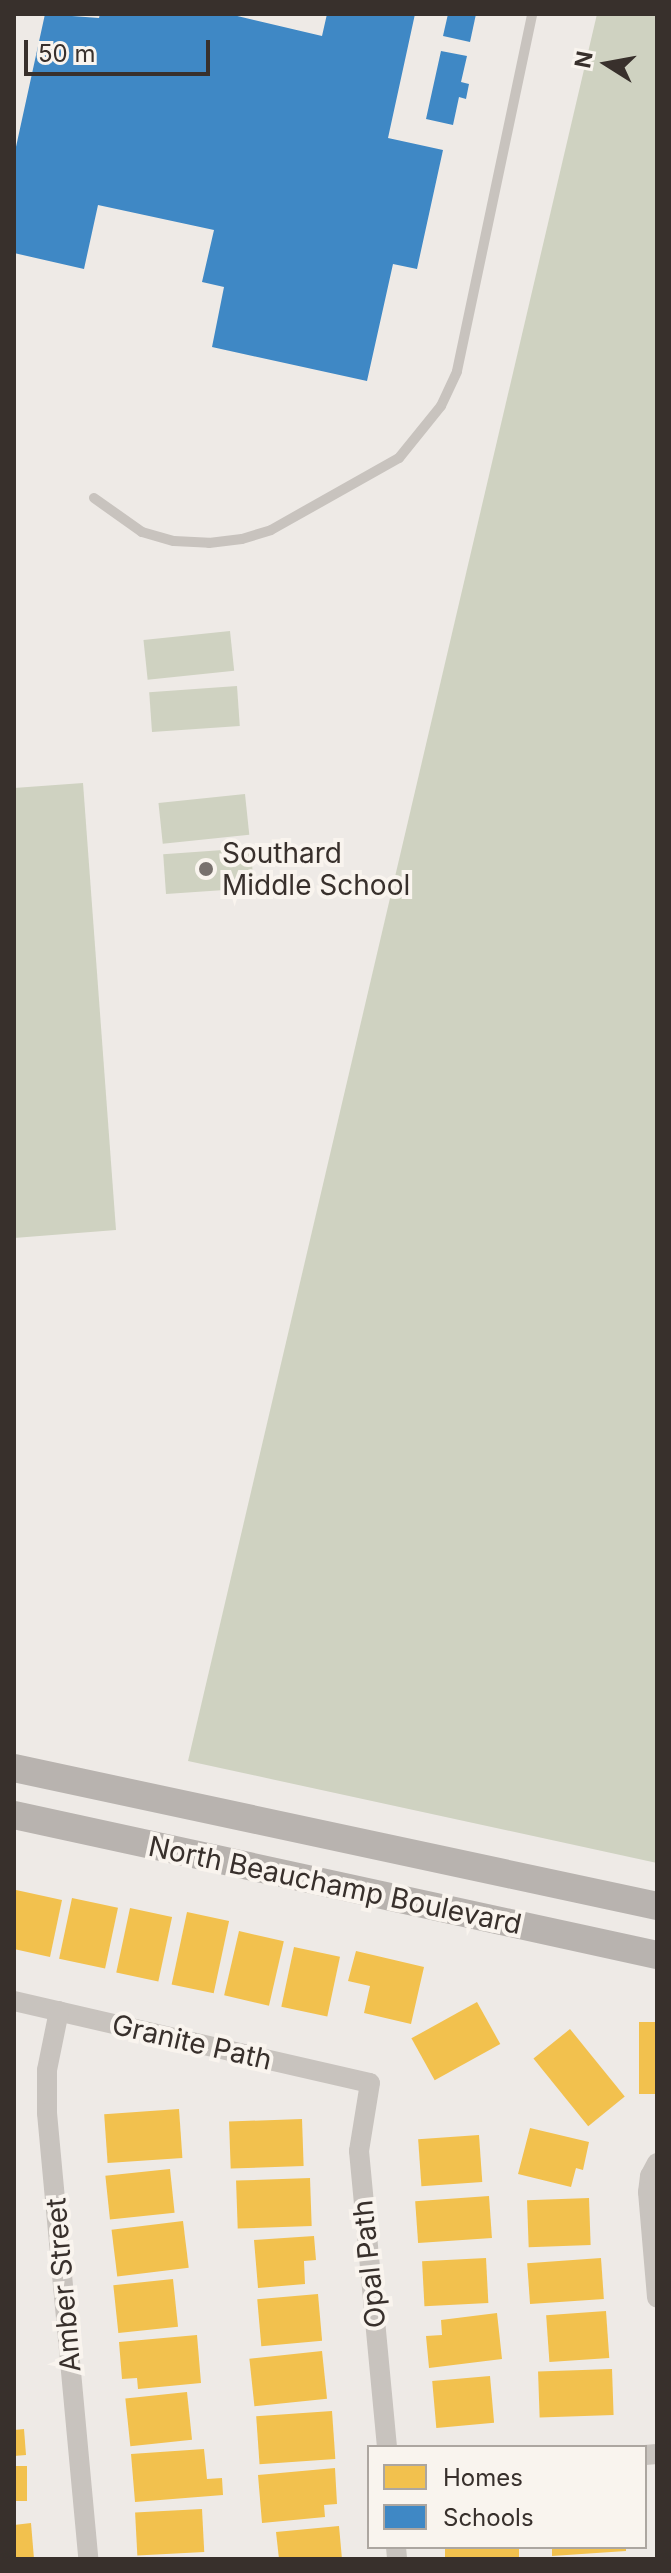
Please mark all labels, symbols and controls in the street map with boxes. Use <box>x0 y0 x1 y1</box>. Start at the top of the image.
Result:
scale bar <box>28 24 214 74</box>
north arrow <box>567 24 647 104</box>
text: 50 m <box>38 39 96 68</box>
text: N <box>569 49 598 70</box>
place label: Southard Middle School <box>222 836 410 902</box>
marker: Southard Middle School <box>197 860 215 878</box>
street label: North Beauchamp Boulevard <box>146 1829 524 1941</box>
street label: Granite Path <box>109 2007 275 2077</box>
street label: Amber Street <box>39 2196 87 2374</box>
street label: Opal Path <box>346 2198 392 2330</box>
legend <box>367 2445 647 2549</box>
text: Homes <box>443 2463 523 2492</box>
text: Schools <box>443 2503 534 2532</box>

